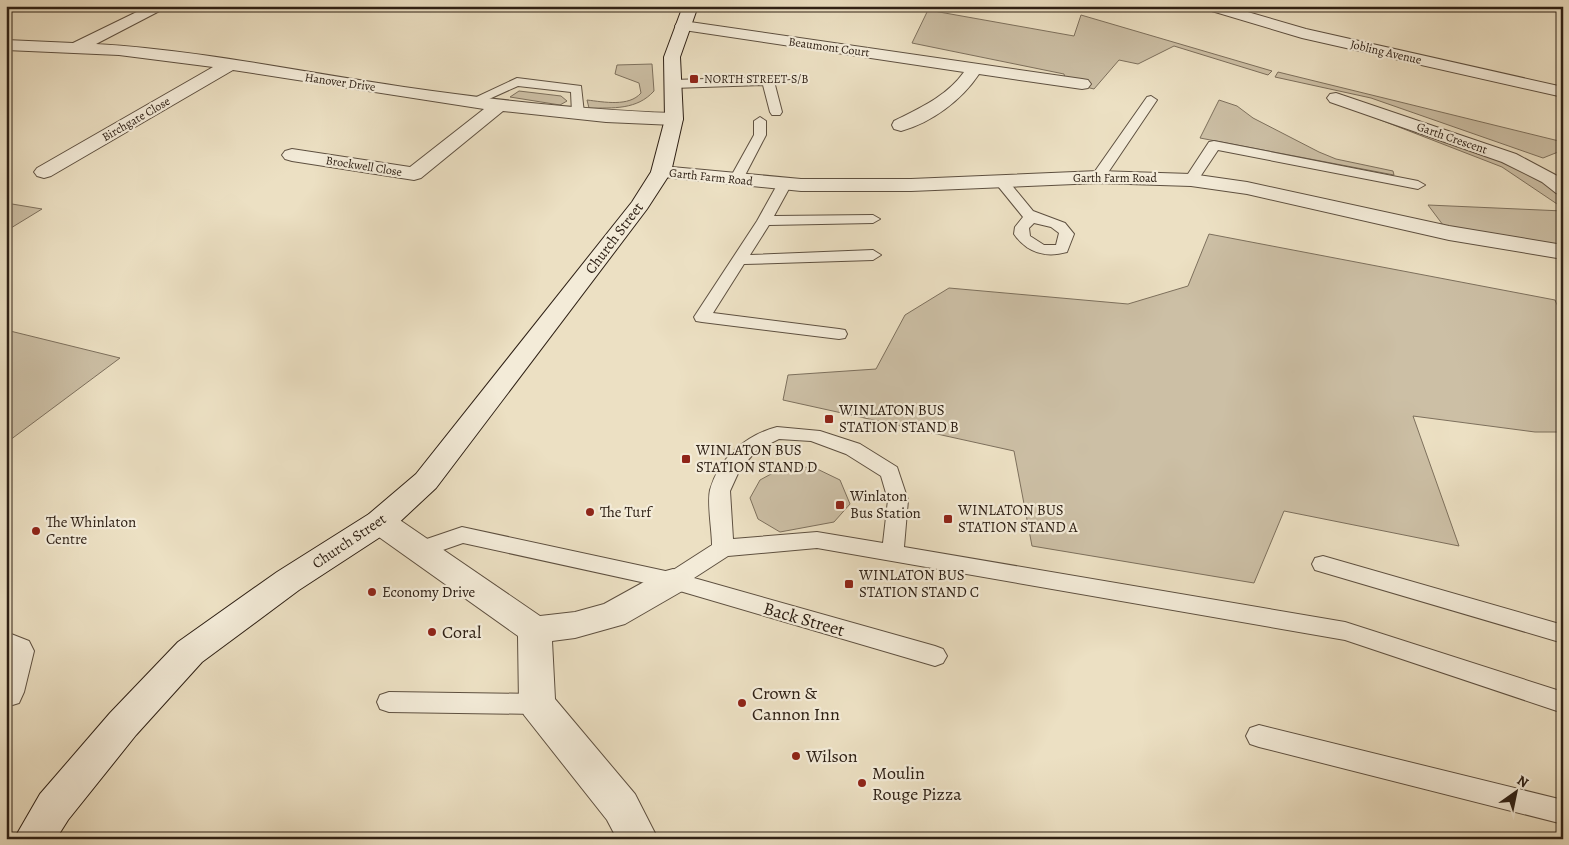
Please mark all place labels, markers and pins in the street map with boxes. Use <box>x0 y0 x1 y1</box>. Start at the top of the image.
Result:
place label: NORTH STREET-S/B <box>704 71 808 87</box>
marker: NORTH STREET-S/B <box>688 73 700 85</box>
place label: WINLATON BUS STATION STAND B <box>838 400 959 437</box>
marker: WINLATON BUS STATION STAND B <box>823 413 835 425</box>
place label: WINLATON BUS STATION STAND D <box>695 440 817 477</box>
marker: WINLATON BUS STATION STAND D <box>680 453 692 465</box>
place label: Winlaton Bus Station <box>849 486 921 523</box>
marker: Winlaton Bus Station <box>834 499 846 511</box>
place label: WINLATON BUS STATION STAND A <box>957 500 1078 537</box>
place label: The Turf <box>600 502 653 522</box>
marker: The Turf <box>584 506 596 518</box>
place label: The Whinlaton Centre <box>46 512 136 549</box>
marker: WINLATON BUS STATION STAND A <box>942 513 954 525</box>
marker: The Whinlaton Centre <box>30 525 42 537</box>
place label: WINLATON BUS STATION STAND C <box>858 565 979 602</box>
marker: WINLATON BUS STATION STAND C <box>843 578 855 590</box>
place label: Economy Drive <box>382 582 476 602</box>
marker: Economy Drive <box>366 586 378 598</box>
place label: Coral <box>442 620 482 644</box>
marker: Coral <box>426 626 438 638</box>
place label: Crown & Cannon Inn <box>752 681 840 726</box>
marker: Crown & Cannon Inn <box>736 697 748 709</box>
place label: Wilson <box>805 744 858 768</box>
marker: Wilson <box>790 750 802 762</box>
place label: Moulin Rouge Pizza <box>872 761 962 806</box>
marker: Moulin Rouge Pizza <box>856 777 868 789</box>

